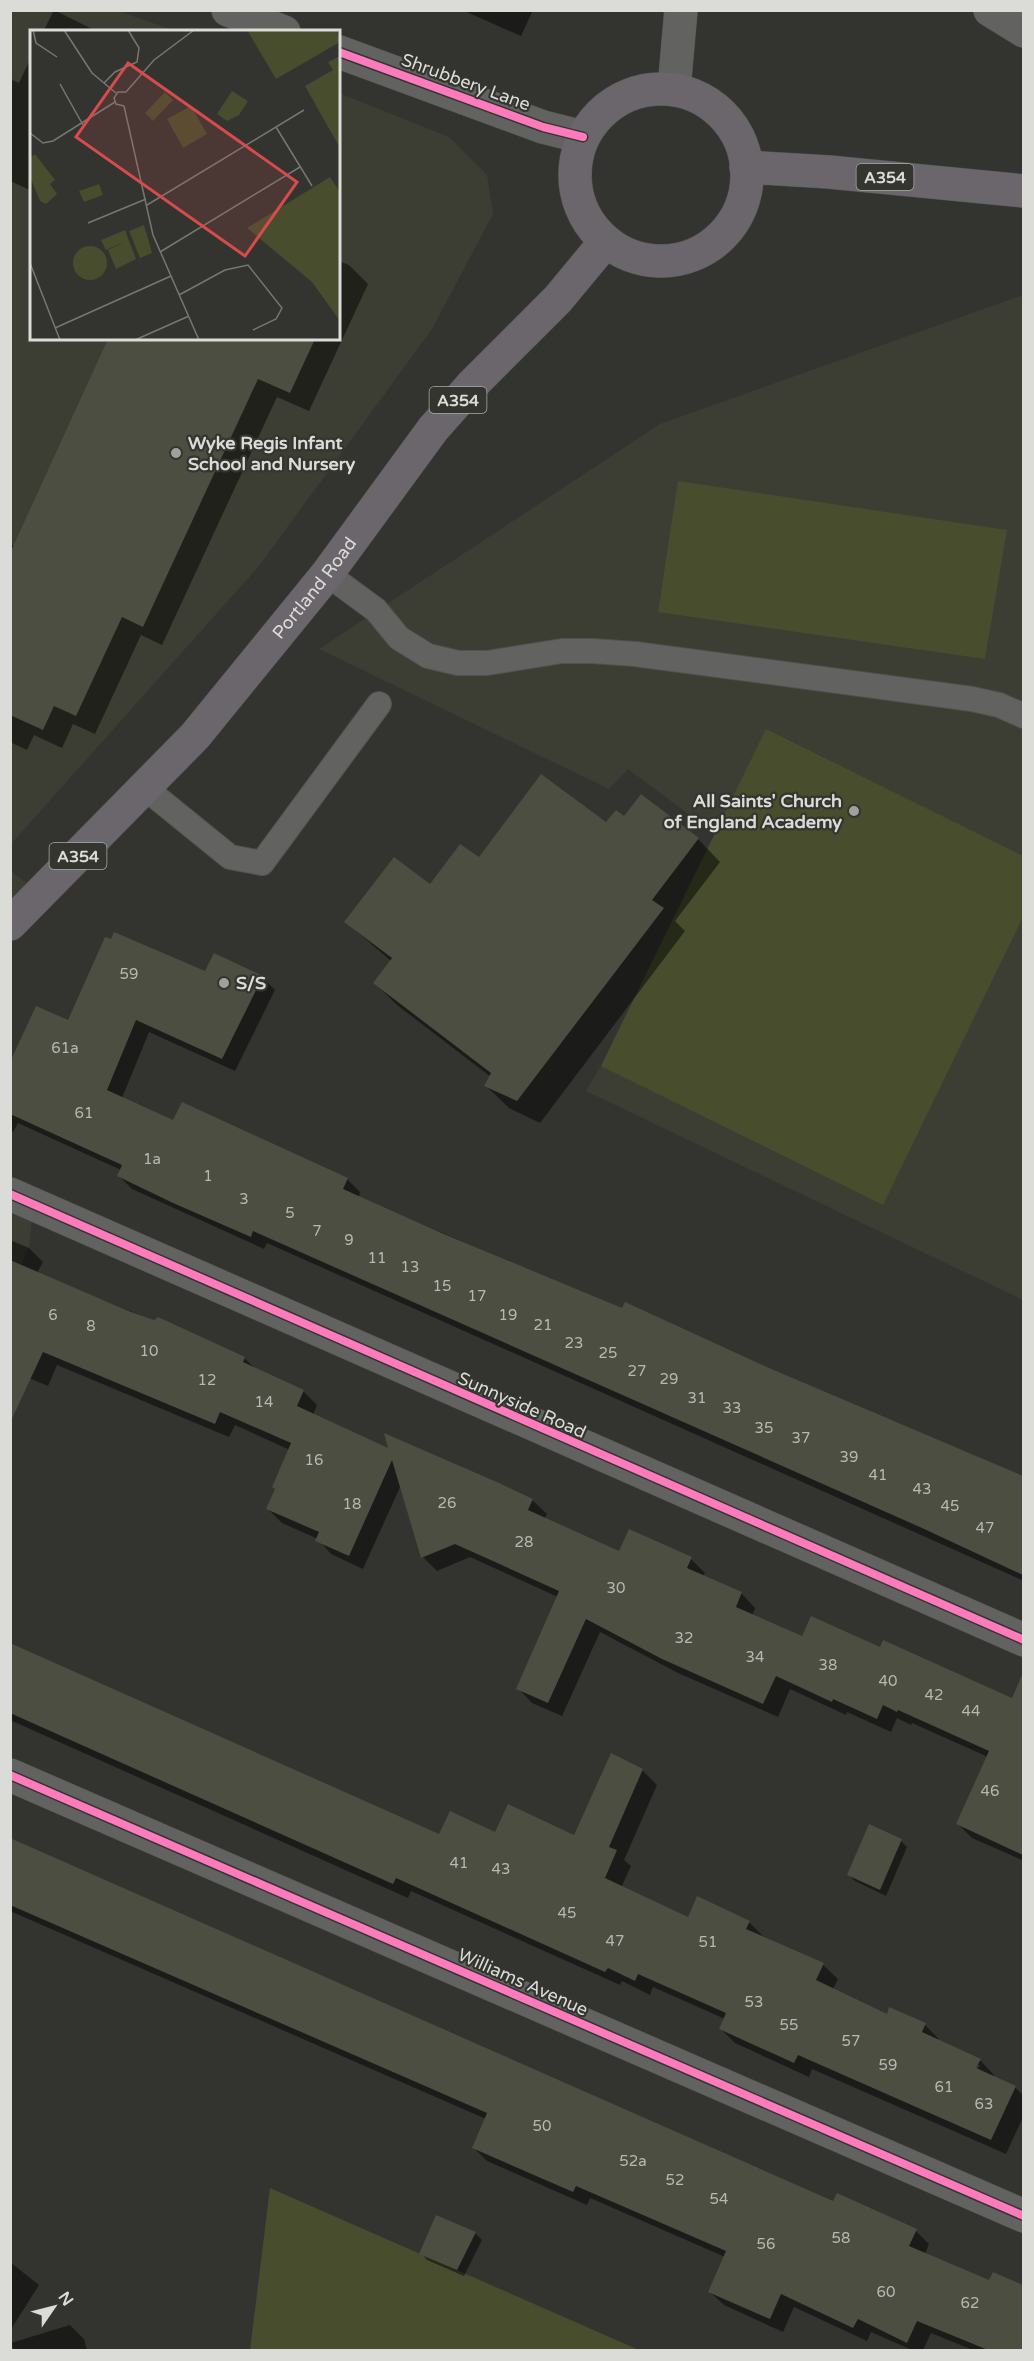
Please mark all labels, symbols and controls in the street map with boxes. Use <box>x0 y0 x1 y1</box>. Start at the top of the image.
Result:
inset map <box>30 30 340 340</box>
street label: Shrubbery Lane <box>399 48 533 116</box>
road number: A354 <box>856 164 914 190</box>
road number: A354 <box>430 387 486 413</box>
place label: Wyke Regis Infant School and Nursery <box>188 432 356 475</box>
marker: Wyke Regis Infant School and Nursery <box>169 446 183 460</box>
street label: Portland Road <box>268 533 361 643</box>
place label: All Saints' Church of England Academy <box>664 790 842 833</box>
marker: All Saints' Church of England Academy <box>847 804 861 818</box>
road number: A354 <box>50 843 106 869</box>
house number: 59 <box>120 965 138 983</box>
place label: S/S <box>236 972 266 994</box>
marker: S/S <box>217 976 231 990</box>
house number: 61a <box>51 1039 79 1057</box>
house number: 61 <box>75 1104 93 1122</box>
house number: 1a <box>143 1150 161 1168</box>
house number: 1 <box>203 1167 213 1185</box>
house number: 3 <box>239 1190 249 1208</box>
house number: 5 <box>285 1204 295 1222</box>
house number: 7 <box>312 1222 322 1240</box>
house number: 9 <box>344 1231 354 1249</box>
house number: 11 <box>368 1249 386 1267</box>
house number: 13 <box>401 1258 419 1276</box>
house number: 15 <box>433 1277 451 1295</box>
house number: 17 <box>468 1287 486 1305</box>
house number: 6 <box>48 1306 58 1324</box>
house number: 19 <box>499 1306 517 1324</box>
house number: 21 <box>534 1316 552 1334</box>
house number: 8 <box>86 1317 96 1335</box>
house number: 23 <box>565 1334 583 1352</box>
house number: 10 <box>140 1342 158 1360</box>
house number: 25 <box>599 1344 617 1362</box>
house number: 27 <box>628 1362 646 1380</box>
street label: Sunnyside Road <box>455 1367 589 1443</box>
house number: 29 <box>660 1370 678 1388</box>
house number: 12 <box>198 1371 216 1389</box>
house number: 31 <box>688 1389 706 1407</box>
house number: 14 <box>255 1393 273 1411</box>
house number: 33 <box>723 1399 741 1417</box>
house number: 35 <box>755 1419 773 1437</box>
house number: 37 <box>792 1429 810 1447</box>
house number: 39 <box>840 1448 858 1466</box>
house number: 16 <box>305 1451 323 1469</box>
house number: 41 <box>869 1466 887 1484</box>
house number: 43 <box>913 1480 931 1498</box>
house number: 26 <box>438 1494 456 1512</box>
house number: 18 <box>343 1495 361 1513</box>
house number: 45 <box>941 1497 959 1515</box>
house number: 47 <box>976 1519 994 1537</box>
house number: 28 <box>515 1533 533 1551</box>
house number: 30 <box>607 1579 625 1597</box>
house number: 32 <box>675 1629 693 1647</box>
house number: 34 <box>746 1648 764 1666</box>
house number: 38 <box>819 1656 837 1674</box>
house number: 40 <box>879 1672 897 1690</box>
house number: 42 <box>925 1686 943 1704</box>
house number: 44 <box>962 1702 980 1720</box>
house number: 46 <box>981 1782 999 1800</box>
house number: 41 <box>450 1854 468 1872</box>
house number: 43 <box>492 1860 510 1878</box>
house number: 45 <box>558 1904 576 1922</box>
house number: 47 <box>606 1932 624 1950</box>
house number: 51 <box>699 1933 717 1951</box>
street label: Williams Avenue <box>454 1943 592 2021</box>
house number: 53 <box>745 1993 763 2011</box>
house number: 55 <box>780 2016 798 2034</box>
house number: 57 <box>842 2032 860 2050</box>
house number: 59 <box>879 2056 897 2074</box>
house number: 61 <box>935 2078 953 2096</box>
house number: 63 <box>975 2095 993 2113</box>
house number: 50 <box>533 2117 551 2135</box>
house number: 52a <box>619 2152 647 2170</box>
house number: 52 <box>666 2171 684 2189</box>
house number: 54 <box>710 2190 728 2208</box>
house number: 58 <box>832 2229 850 2247</box>
house number: 56 <box>757 2235 775 2253</box>
north arrow <box>24 2277 84 2337</box>
house number: 60 <box>877 2283 895 2301</box>
text: N <box>54 2288 77 2310</box>
house number: 62 <box>961 2294 979 2312</box>

